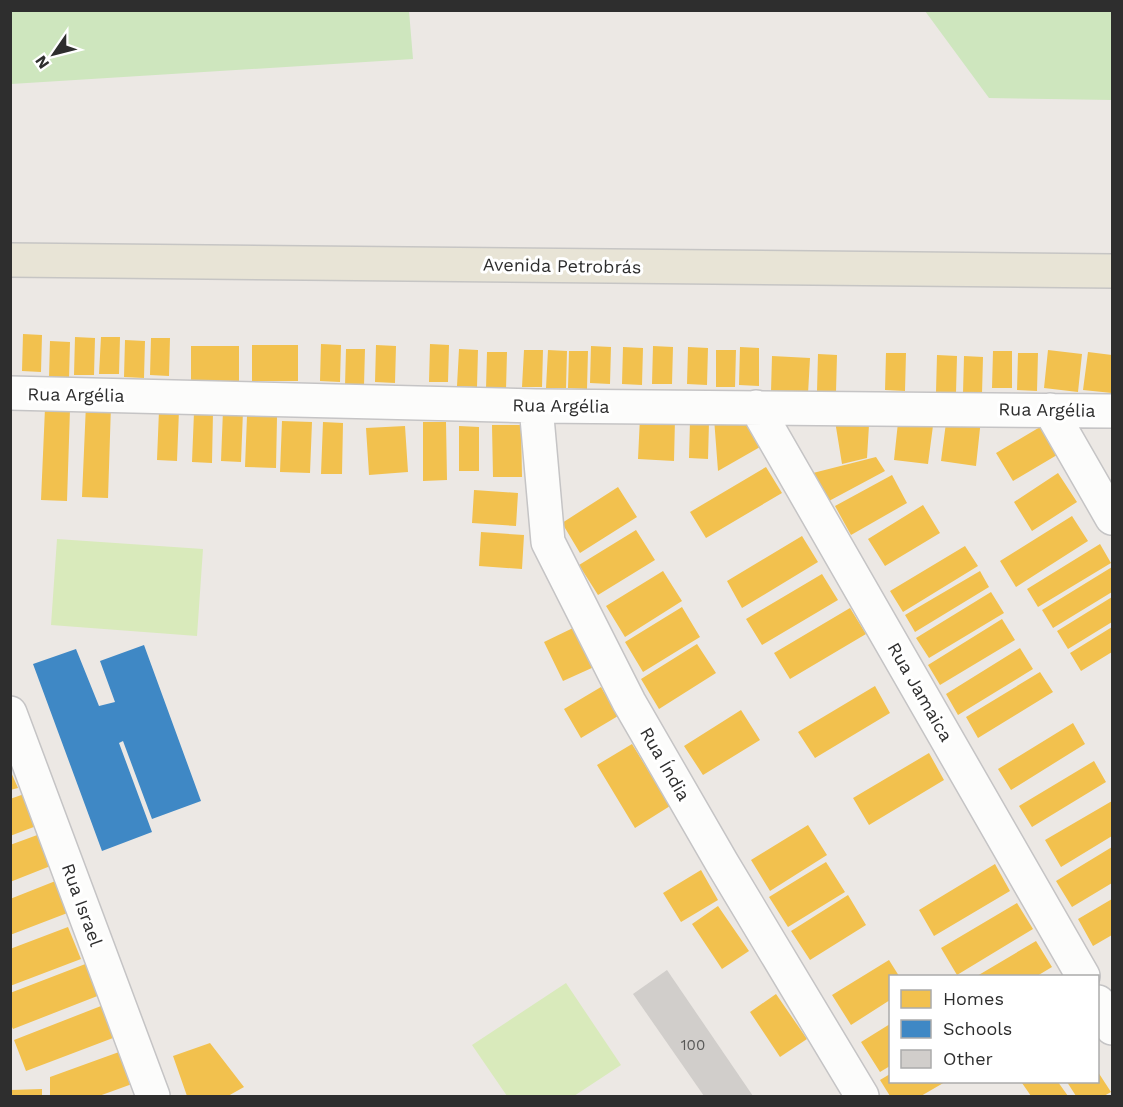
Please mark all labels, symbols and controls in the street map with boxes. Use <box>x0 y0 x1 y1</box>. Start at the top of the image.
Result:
north arrow <box>24 24 84 84</box>
text: N <box>31 52 53 73</box>
street label: Avenida Petrobrás <box>483 254 641 277</box>
street label: Rua Argélia <box>27 383 125 406</box>
street label: Rua Argélia <box>512 394 610 417</box>
street label: Rua Argélia <box>998 398 1096 421</box>
street label: Rua Jamaica <box>884 639 957 745</box>
street label: Rua Índia <box>636 723 695 804</box>
street label: Rua Israel <box>58 861 107 950</box>
legend <box>889 975 1099 1083</box>
text: Homes <box>943 988 1004 1009</box>
text: Schools <box>943 1018 1012 1039</box>
house number: 100 <box>681 1036 705 1054</box>
text: Other <box>943 1048 993 1069</box>

